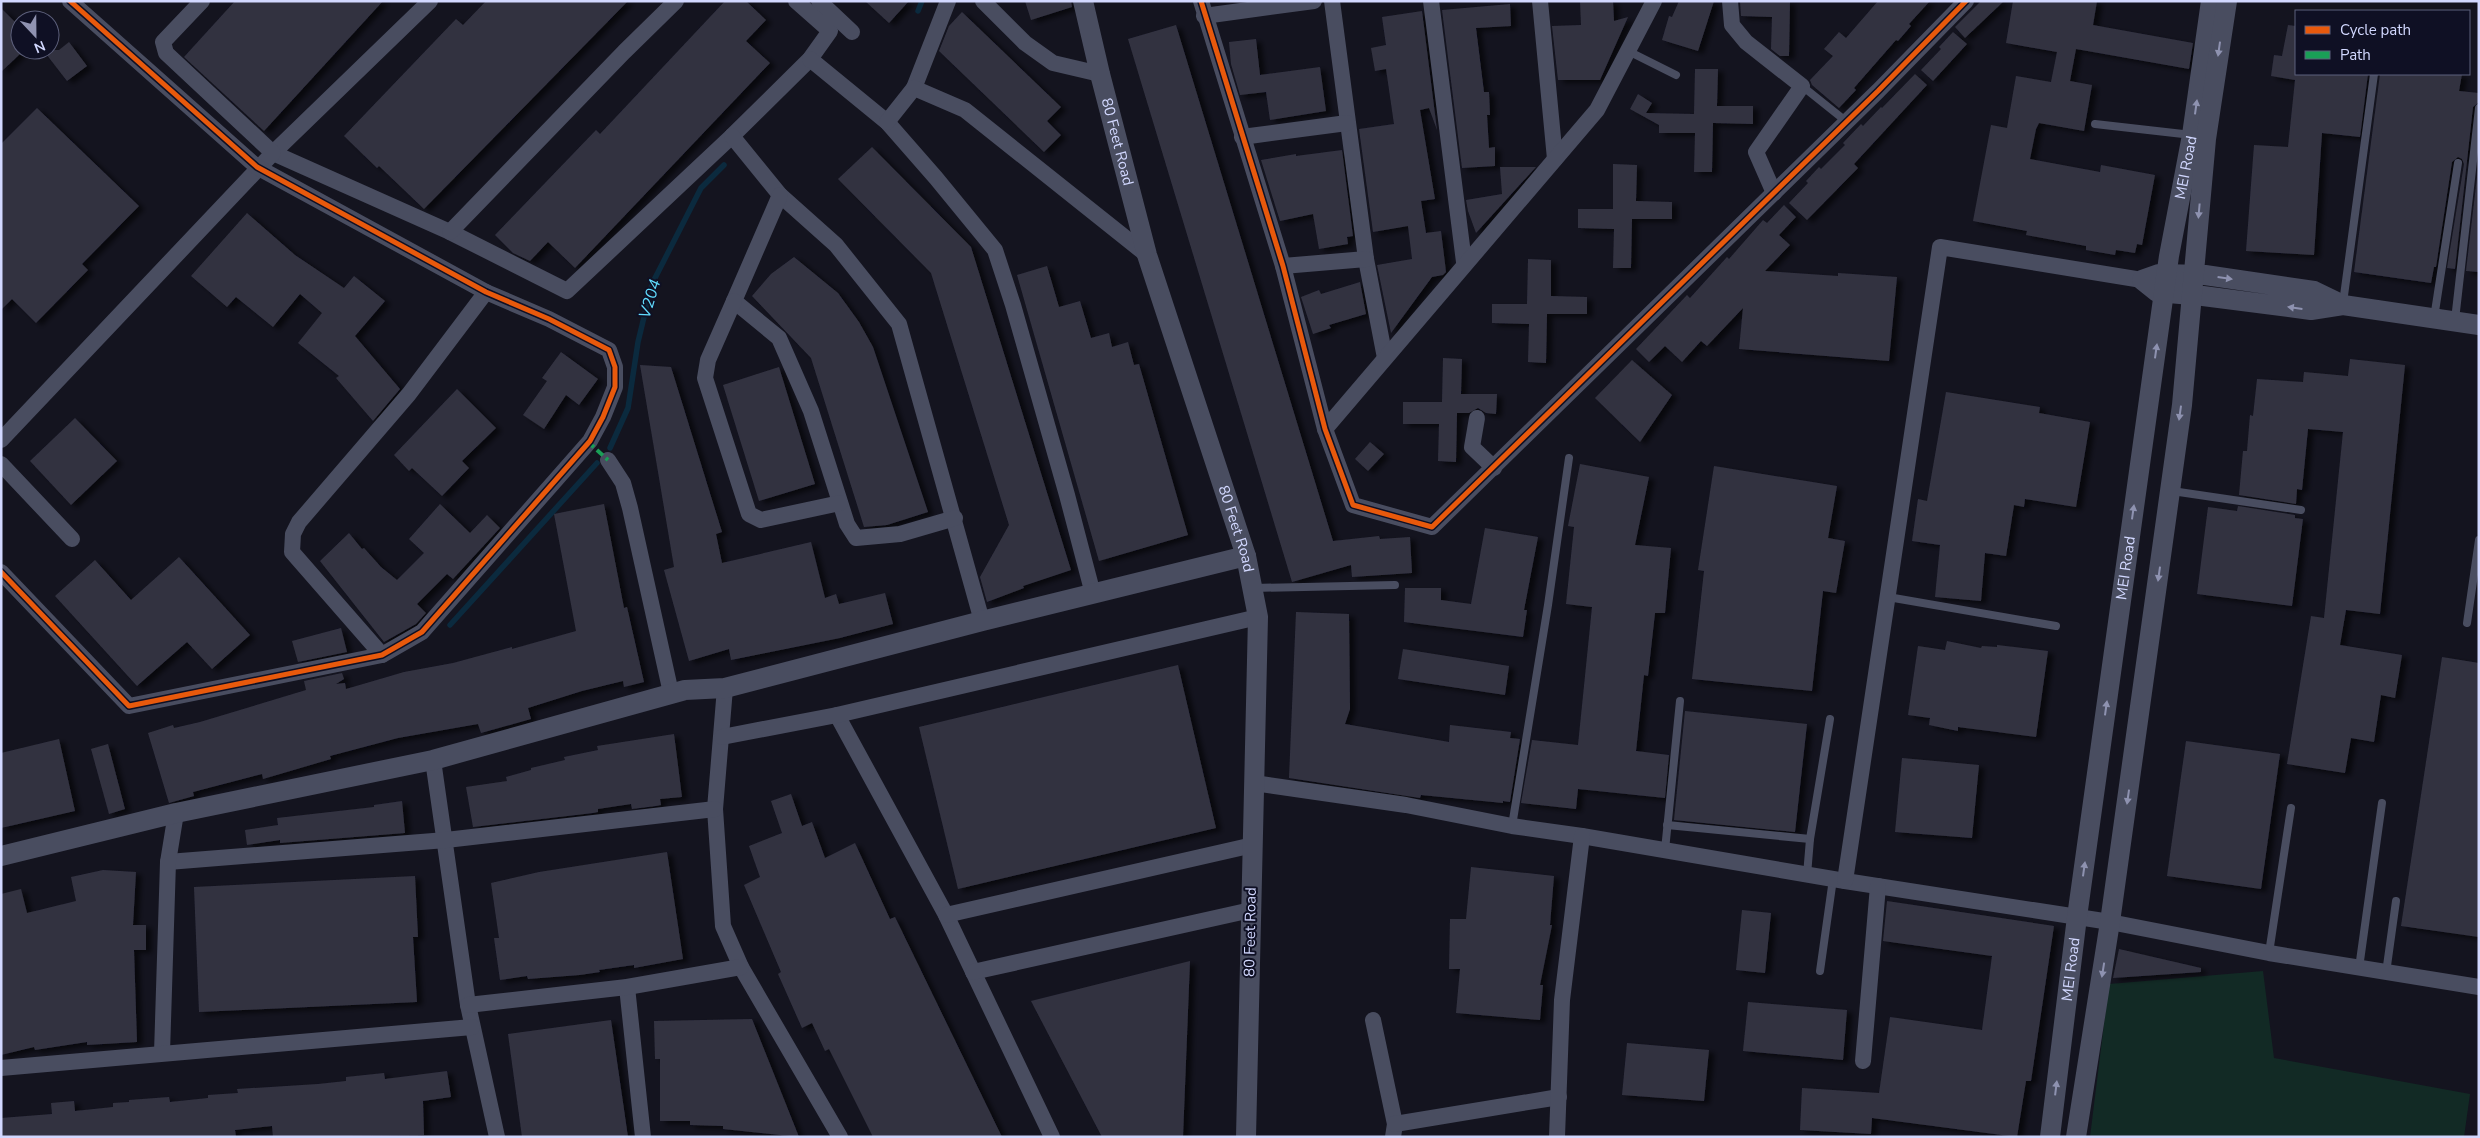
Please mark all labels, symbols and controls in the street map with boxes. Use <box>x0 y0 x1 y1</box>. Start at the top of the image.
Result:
north arrow <box>10 10 60 60</box>
legend <box>2295 10 2470 75</box>
text: Cycle path <box>2340 20 2411 40</box>
text: N <box>31 36 48 57</box>
one-way arrow <box>2215 42 2223 58</box>
text: Path <box>2340 45 2371 65</box>
street label: 80 Feet Road <box>1097 96 1139 188</box>
one-way arrow <box>2192 99 2200 115</box>
street label: MEI Road <box>2170 134 2202 201</box>
one-way arrow <box>2195 203 2203 219</box>
one-way arrow <box>2217 274 2233 282</box>
water label: V204 <box>634 277 666 321</box>
one-way arrow <box>2286 304 2302 312</box>
one-way arrow <box>2152 343 2160 359</box>
one-way arrow <box>2176 406 2184 422</box>
street label: 80 Feet Road <box>1213 483 1259 574</box>
one-way arrow <box>2130 504 2138 520</box>
street label: MEI Road <box>2111 535 2140 601</box>
one-way arrow <box>2155 567 2163 583</box>
one-way arrow <box>2102 699 2110 715</box>
one-way arrow <box>2124 789 2132 805</box>
one-way arrow <box>2080 860 2088 876</box>
street label: 80 Feet Road <box>1239 887 1261 977</box>
street label: MEI Road <box>2057 936 2084 1002</box>
one-way arrow <box>2098 963 2106 979</box>
one-way arrow <box>2052 1080 2060 1096</box>

